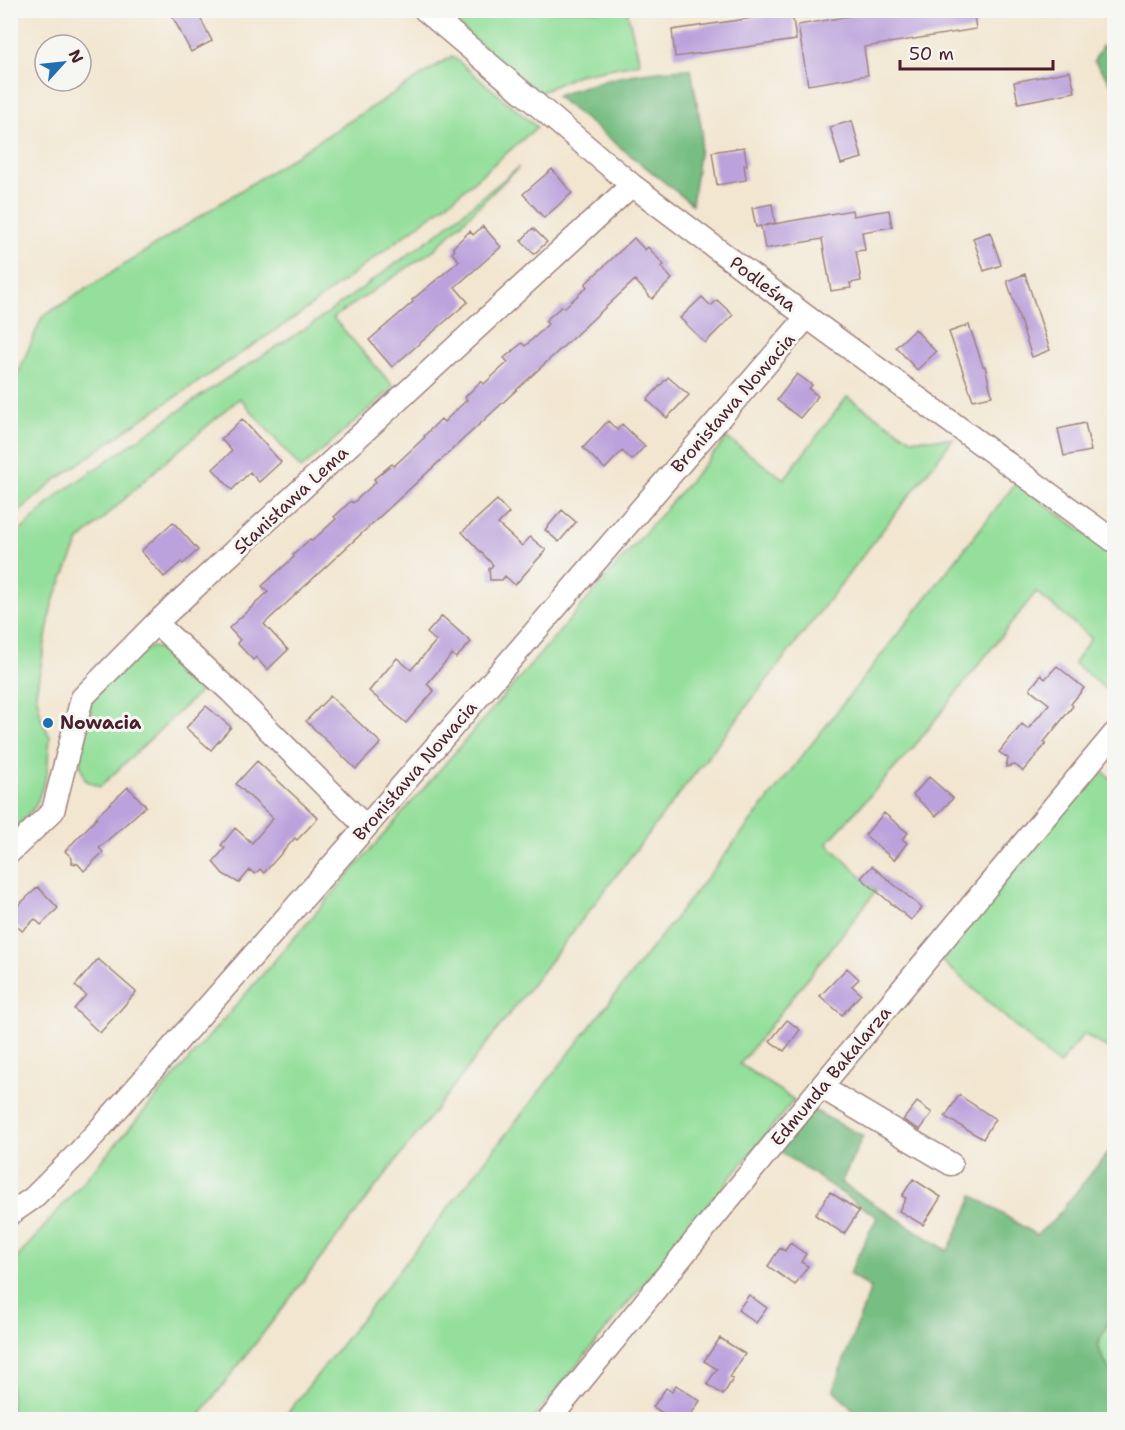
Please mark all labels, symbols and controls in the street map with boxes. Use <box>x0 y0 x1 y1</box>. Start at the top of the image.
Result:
north arrow <box>33 33 93 93</box>
scale bar <box>900 33 1053 71</box>
text: 50 m <box>909 42 954 66</box>
text: N <box>64 46 88 67</box>
street label: Podleśna <box>725 251 801 317</box>
street label: Bronisława Nowacia <box>666 328 800 478</box>
street label: Stanisława Lema <box>229 441 353 559</box>
street label: Bronisława Nowacia <box>348 696 482 846</box>
place label: Nowacia <box>60 711 142 735</box>
marker: Nowacia <box>41 716 55 730</box>
street label: Edmunda Bakalarza <box>765 1001 897 1151</box>

